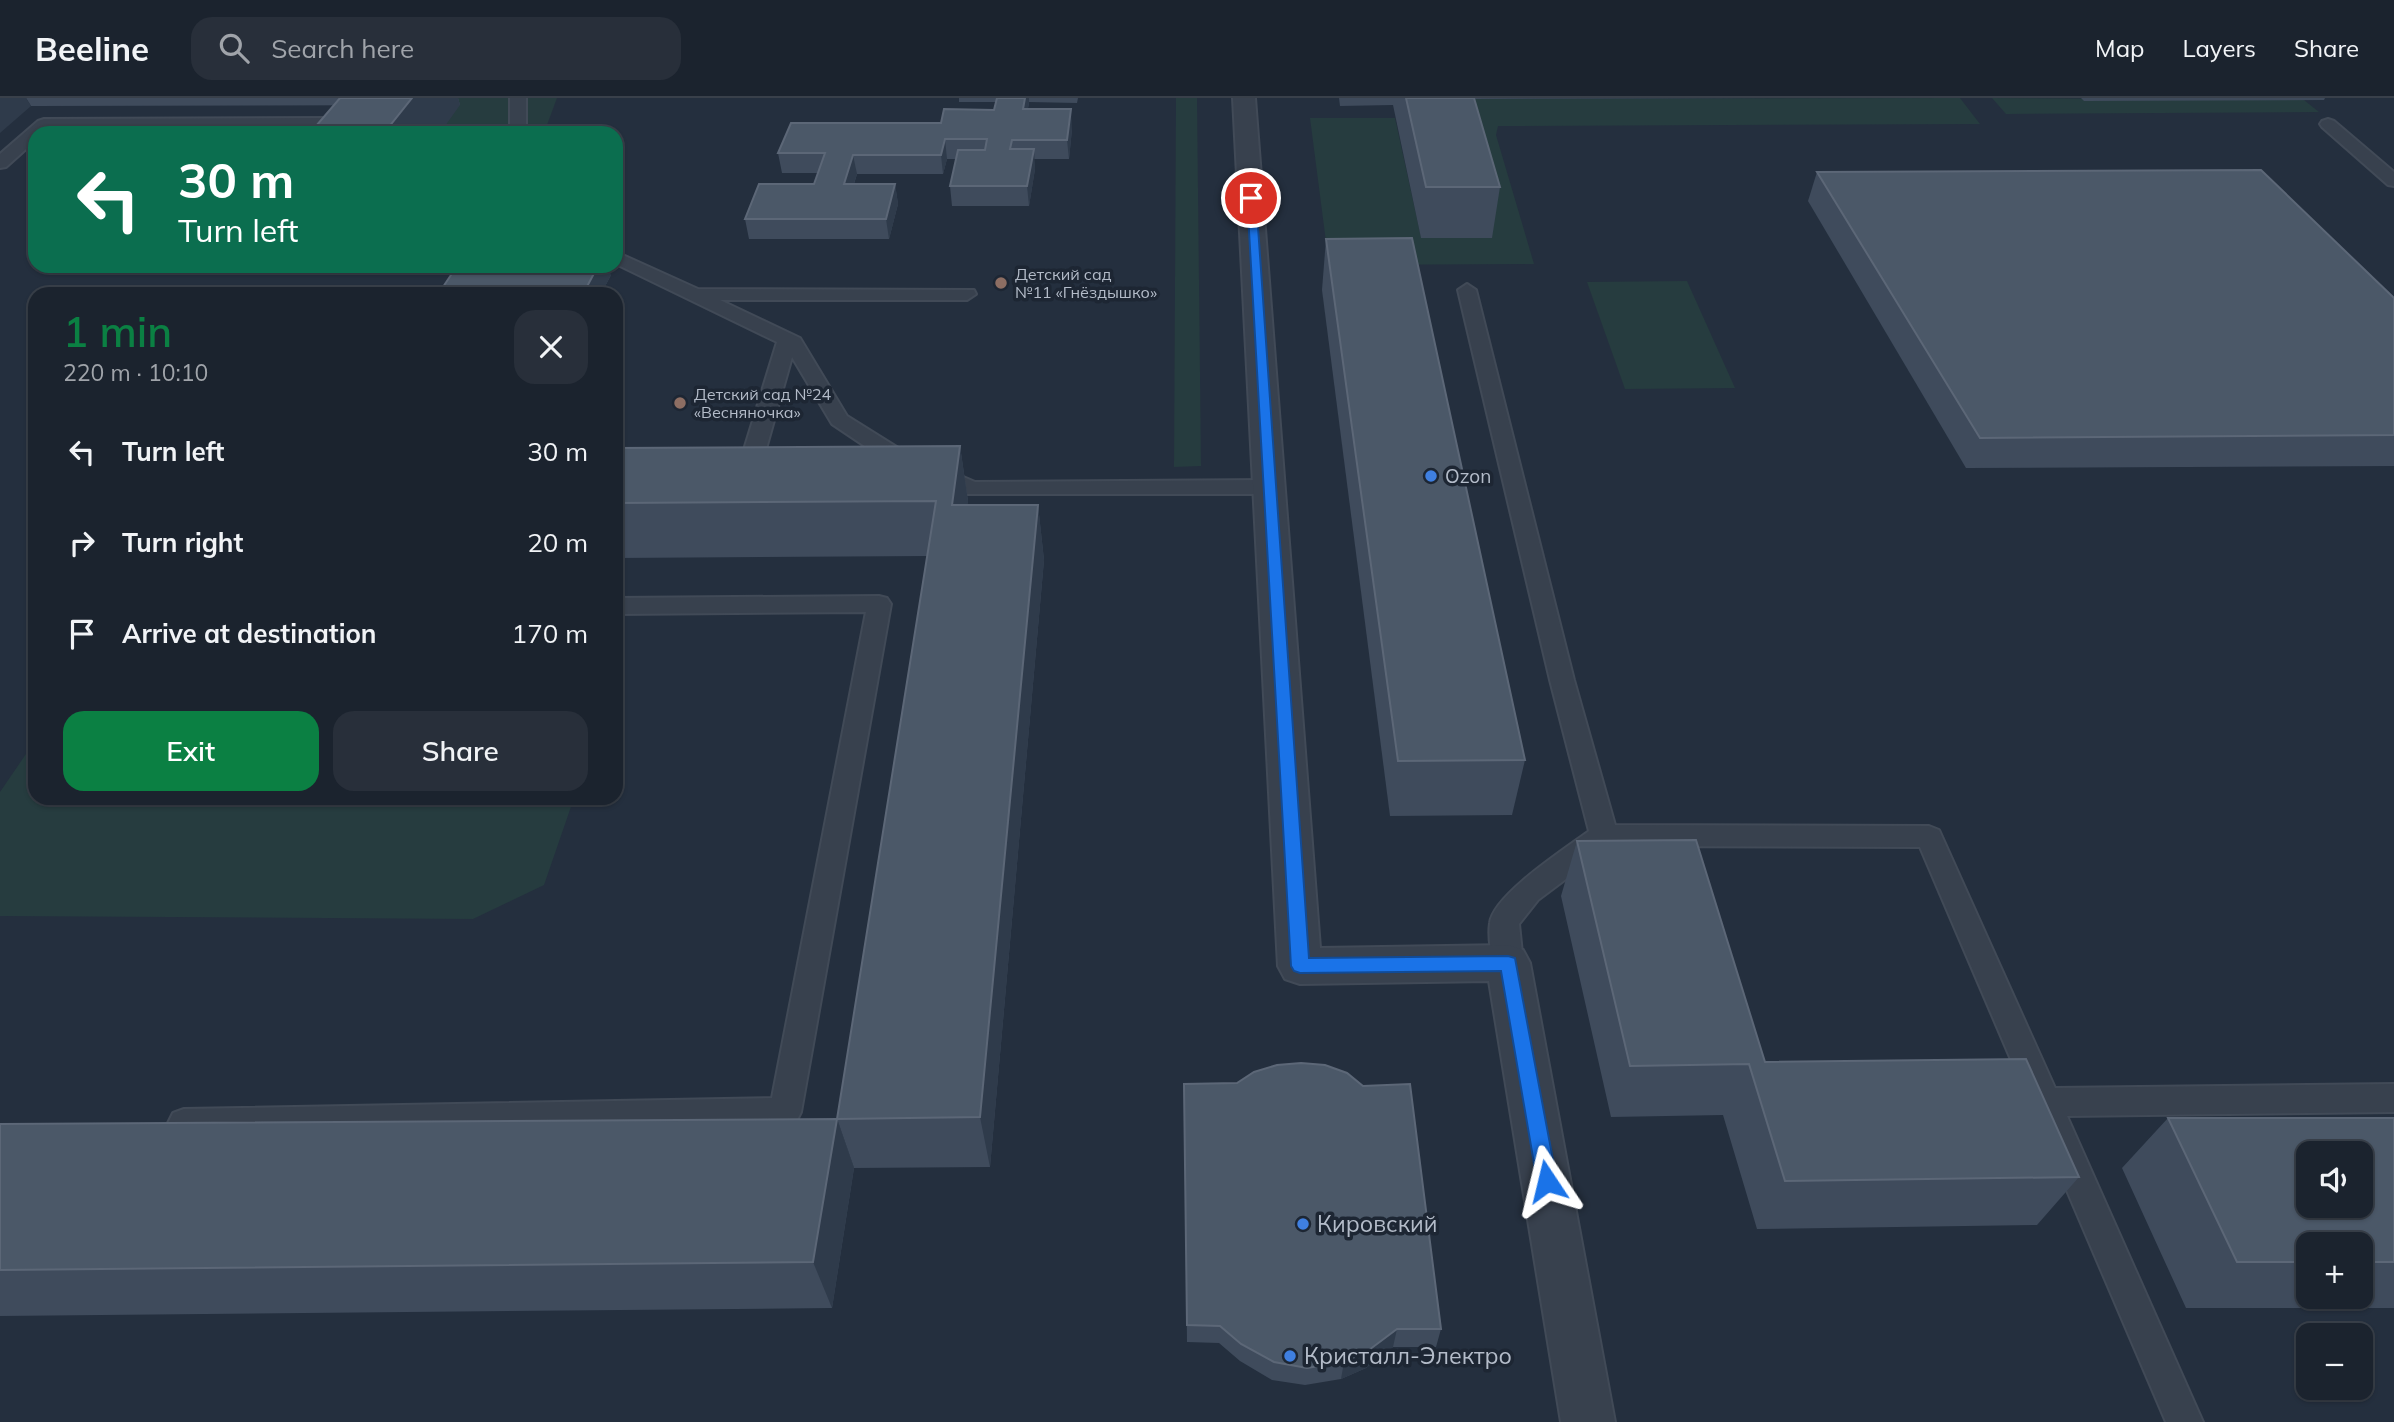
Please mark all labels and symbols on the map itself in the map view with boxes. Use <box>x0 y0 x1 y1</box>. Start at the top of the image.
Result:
pin <box>1221 168 1281 228</box>
place label: Детский сад №11 «Гнёздышко» <box>1015 264 1157 302</box>
marker: Детский сад №11 «Гнёздышко» <box>993 275 1009 291</box>
place label: Детский сад №24 «Весняночка» <box>694 384 832 422</box>
marker: Детский сад №24 «Весняночка» <box>672 395 688 411</box>
place label: Ozon <box>1445 464 1491 488</box>
marker: Ozon <box>1423 468 1439 484</box>
position arrow <box>1510 1144 1584 1218</box>
place label: Кировский <box>1317 1209 1437 1238</box>
marker: Кировский <box>1295 1216 1311 1232</box>
place label: Кристалл-Электро <box>1304 1341 1512 1370</box>
marker: Кристалл-Электро <box>1282 1348 1298 1364</box>

